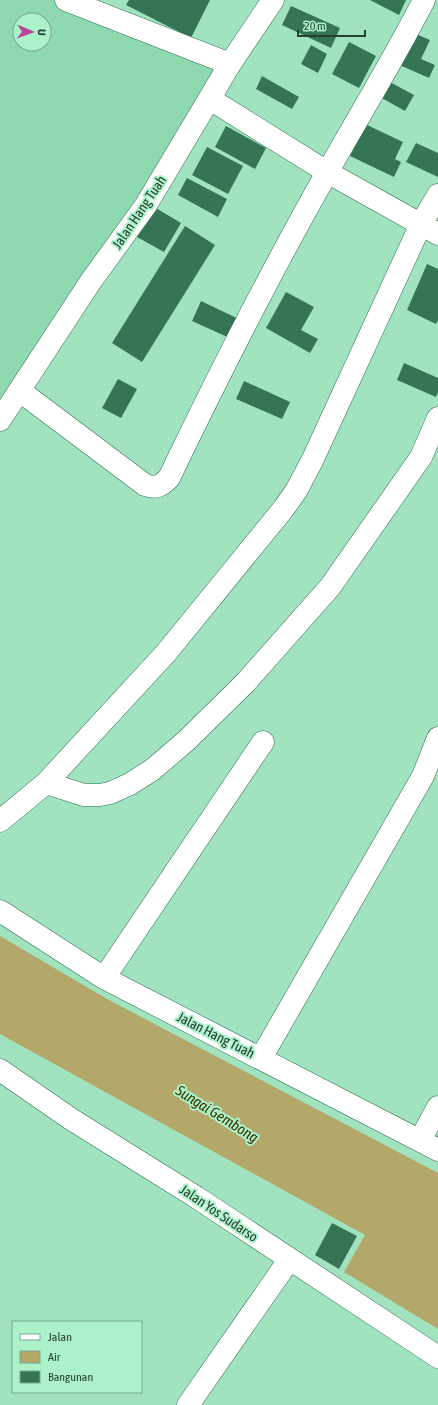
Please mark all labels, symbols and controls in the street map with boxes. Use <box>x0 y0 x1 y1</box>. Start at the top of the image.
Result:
north arrow <box>12 12 52 52</box>
scale bar <box>298 12 365 38</box>
text: 20 m <box>304 19 326 33</box>
text: U <box>36 29 48 36</box>
street label: Jalan Hang Tuah <box>109 172 169 252</box>
street label: Jalan Hang Tuah <box>175 1009 257 1061</box>
water label: Sungai Gembong <box>172 1081 262 1146</box>
street label: Jalan Yos Sudarso <box>177 1181 261 1245</box>
legend <box>12 1321 142 1393</box>
text: Jalan <box>48 1330 72 1344</box>
text: Air <box>48 1350 61 1364</box>
text: Bangunan <box>48 1370 93 1384</box>

